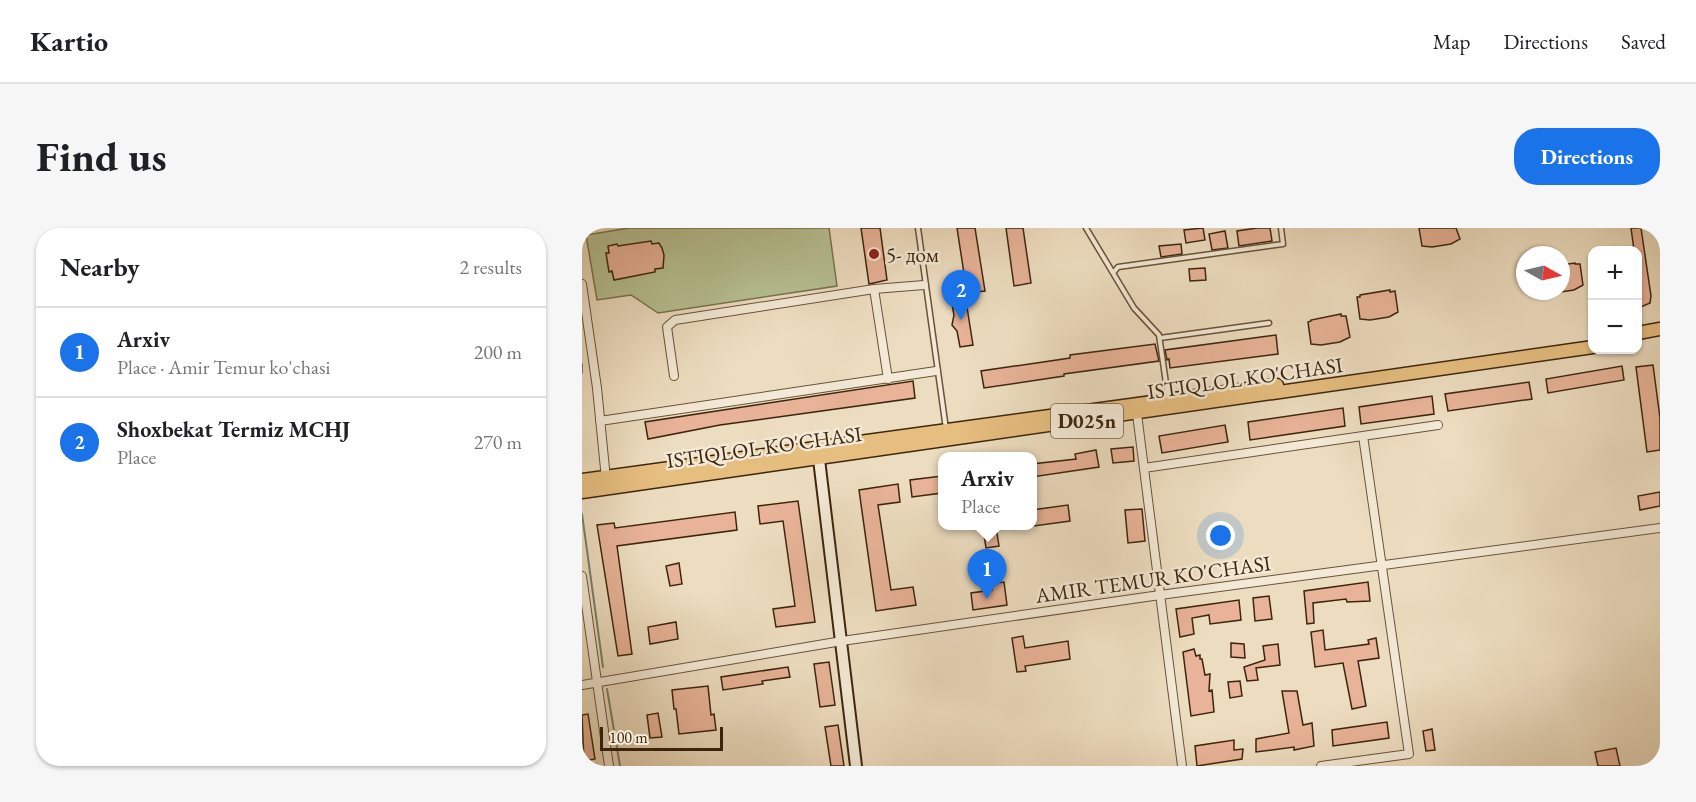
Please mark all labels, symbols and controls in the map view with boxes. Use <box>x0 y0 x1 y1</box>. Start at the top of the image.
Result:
text: Kartio <box>30 23 108 59</box>
text: Map <box>1433 28 1470 55</box>
text: Directions <box>1503 28 1588 55</box>
text: Saved <box>1621 28 1666 55</box>
button: Directions <box>1514 128 1660 185</box>
text: Find us <box>36 129 167 184</box>
place label: 5- дом <box>886 241 939 268</box>
north arrow <box>1516 246 1570 300</box>
map controls <box>1588 246 1642 354</box>
button: + <box>1588 246 1642 300</box>
marker: 5- дом <box>867 247 881 261</box>
text: Nearby <box>60 250 140 284</box>
text: 2 results <box>459 254 522 280</box>
pin: 2 <box>942 270 980 320</box>
button: − <box>1588 300 1642 354</box>
text: Arxiv <box>117 325 170 354</box>
text: 1 <box>74 339 85 365</box>
text: 200 m <box>474 339 522 365</box>
street label: ISTIQLOL KO'CHASI <box>1146 351 1344 406</box>
text: Place · Amir Temur ko'chasi <box>117 354 330 380</box>
road number: D025n <box>1051 404 1123 438</box>
text: Shoxbekat Termiz MCHJ <box>117 415 350 444</box>
street label: ISTIQLOL KO'CHASI <box>665 420 863 475</box>
text: 2 <box>74 429 85 455</box>
text: 270 m <box>474 429 522 455</box>
text: Place <box>117 444 156 470</box>
popup <box>938 452 1037 530</box>
text: Arxiv <box>961 464 1014 493</box>
text: Place <box>961 493 1000 519</box>
your location <box>1206 521 1235 550</box>
street label: AMIR TEMUR KO'CHASI <box>1033 549 1272 609</box>
pin: 1 <box>968 550 1006 599</box>
scale bar <box>600 724 723 752</box>
text: 100 m <box>609 727 648 748</box>

